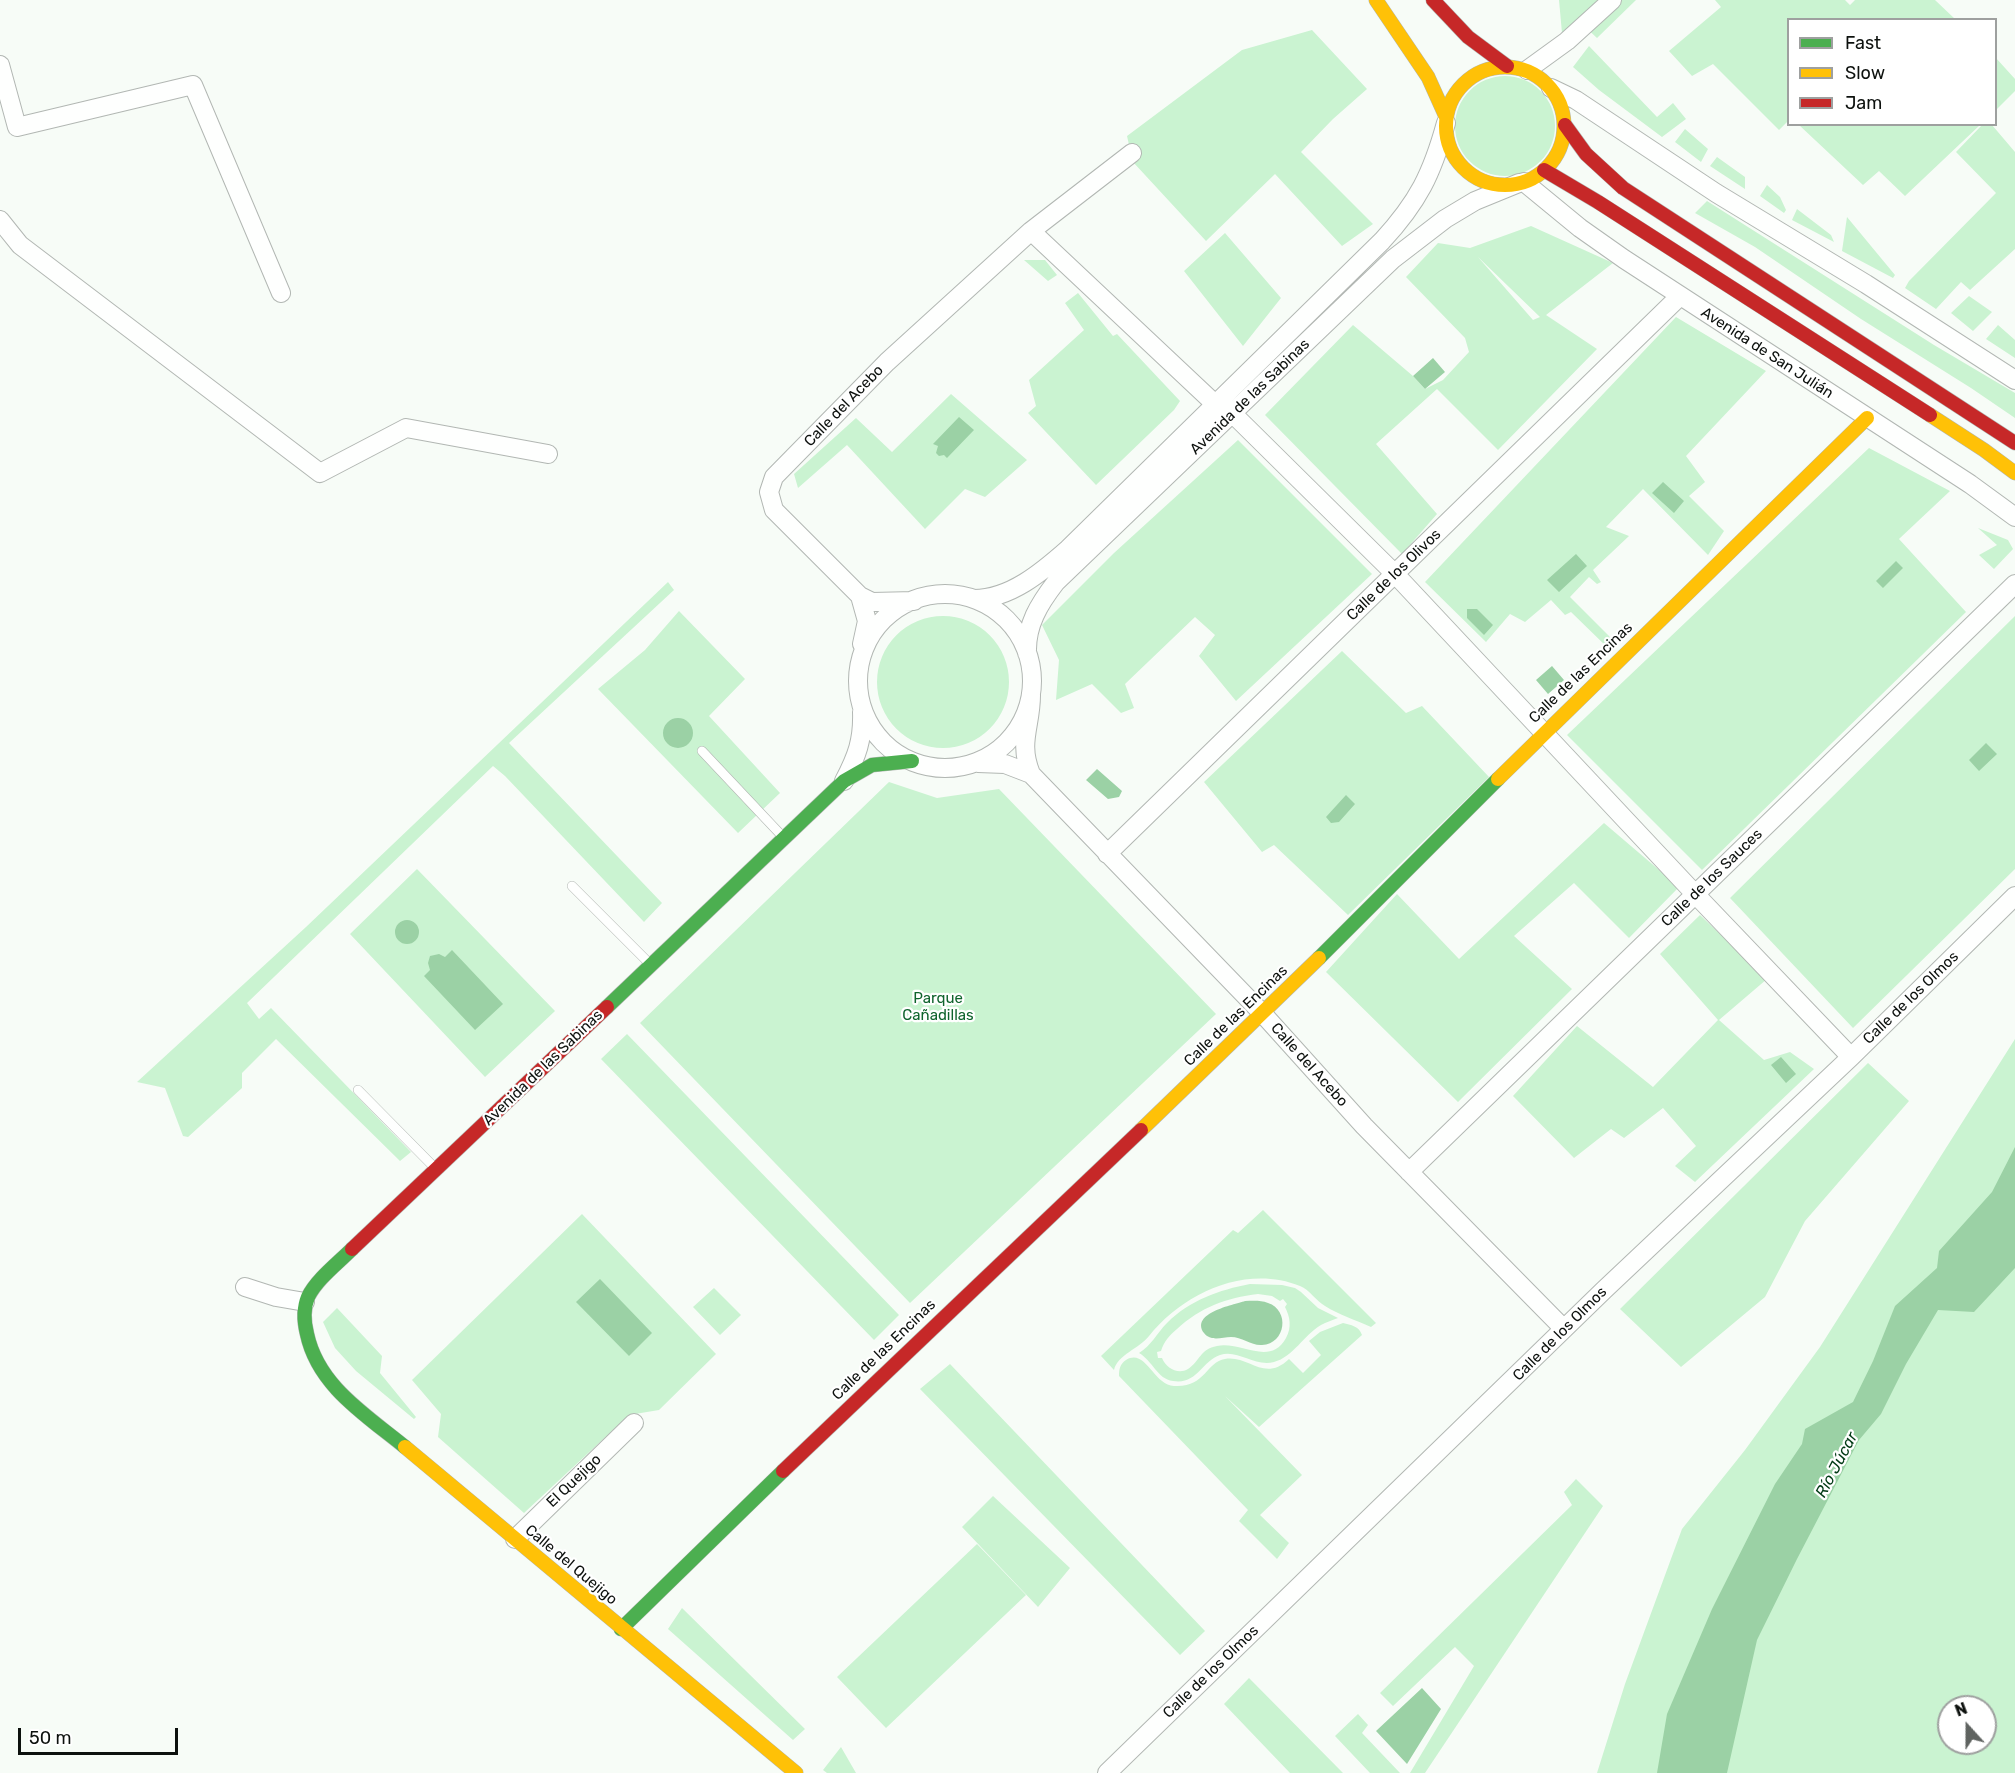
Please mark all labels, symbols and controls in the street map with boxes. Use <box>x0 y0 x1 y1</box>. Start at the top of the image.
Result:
legend <box>1787 18 1997 126</box>
text: Fast <box>1845 32 1881 54</box>
text: Slow <box>1845 62 1885 84</box>
text: Jam <box>1845 92 1882 114</box>
street label: Avenida de San Julián <box>1697 303 1837 403</box>
street label: Avenida de las Sabinas <box>1187 335 1313 459</box>
street label: Calle del Acebo <box>801 361 887 451</box>
street label: Calle de los Olivos <box>1343 525 1445 625</box>
street label: Calle de las Encinas <box>1525 619 1637 727</box>
street label: Calle de los Sauces <box>1658 825 1766 931</box>
street label: Calle de los Olmos <box>1860 948 1962 1048</box>
street label: Calle de las Encinas <box>1180 962 1292 1070</box>
park label: Parque Cañadillas <box>902 990 974 1025</box>
street label: Avenida de las Sabinas <box>480 1006 606 1130</box>
street label: Calle del Acebo <box>1267 1019 1351 1111</box>
street label: Calle de los Olmos <box>1509 1283 1611 1385</box>
street label: Calle de las Encinas <box>828 1296 940 1404</box>
water label: Río Júcar <box>1812 1429 1862 1501</box>
street label: El Quejigo <box>543 1451 605 1511</box>
street label: Calle del Quejigo <box>521 1521 621 1609</box>
street label: Calle de los Olmos <box>1160 1622 1262 1722</box>
north arrow <box>1937 1695 1997 1755</box>
text: N <box>1952 1699 1970 1721</box>
scale bar <box>21 1716 182 1754</box>
text: 50 m <box>29 1727 72 1749</box>

